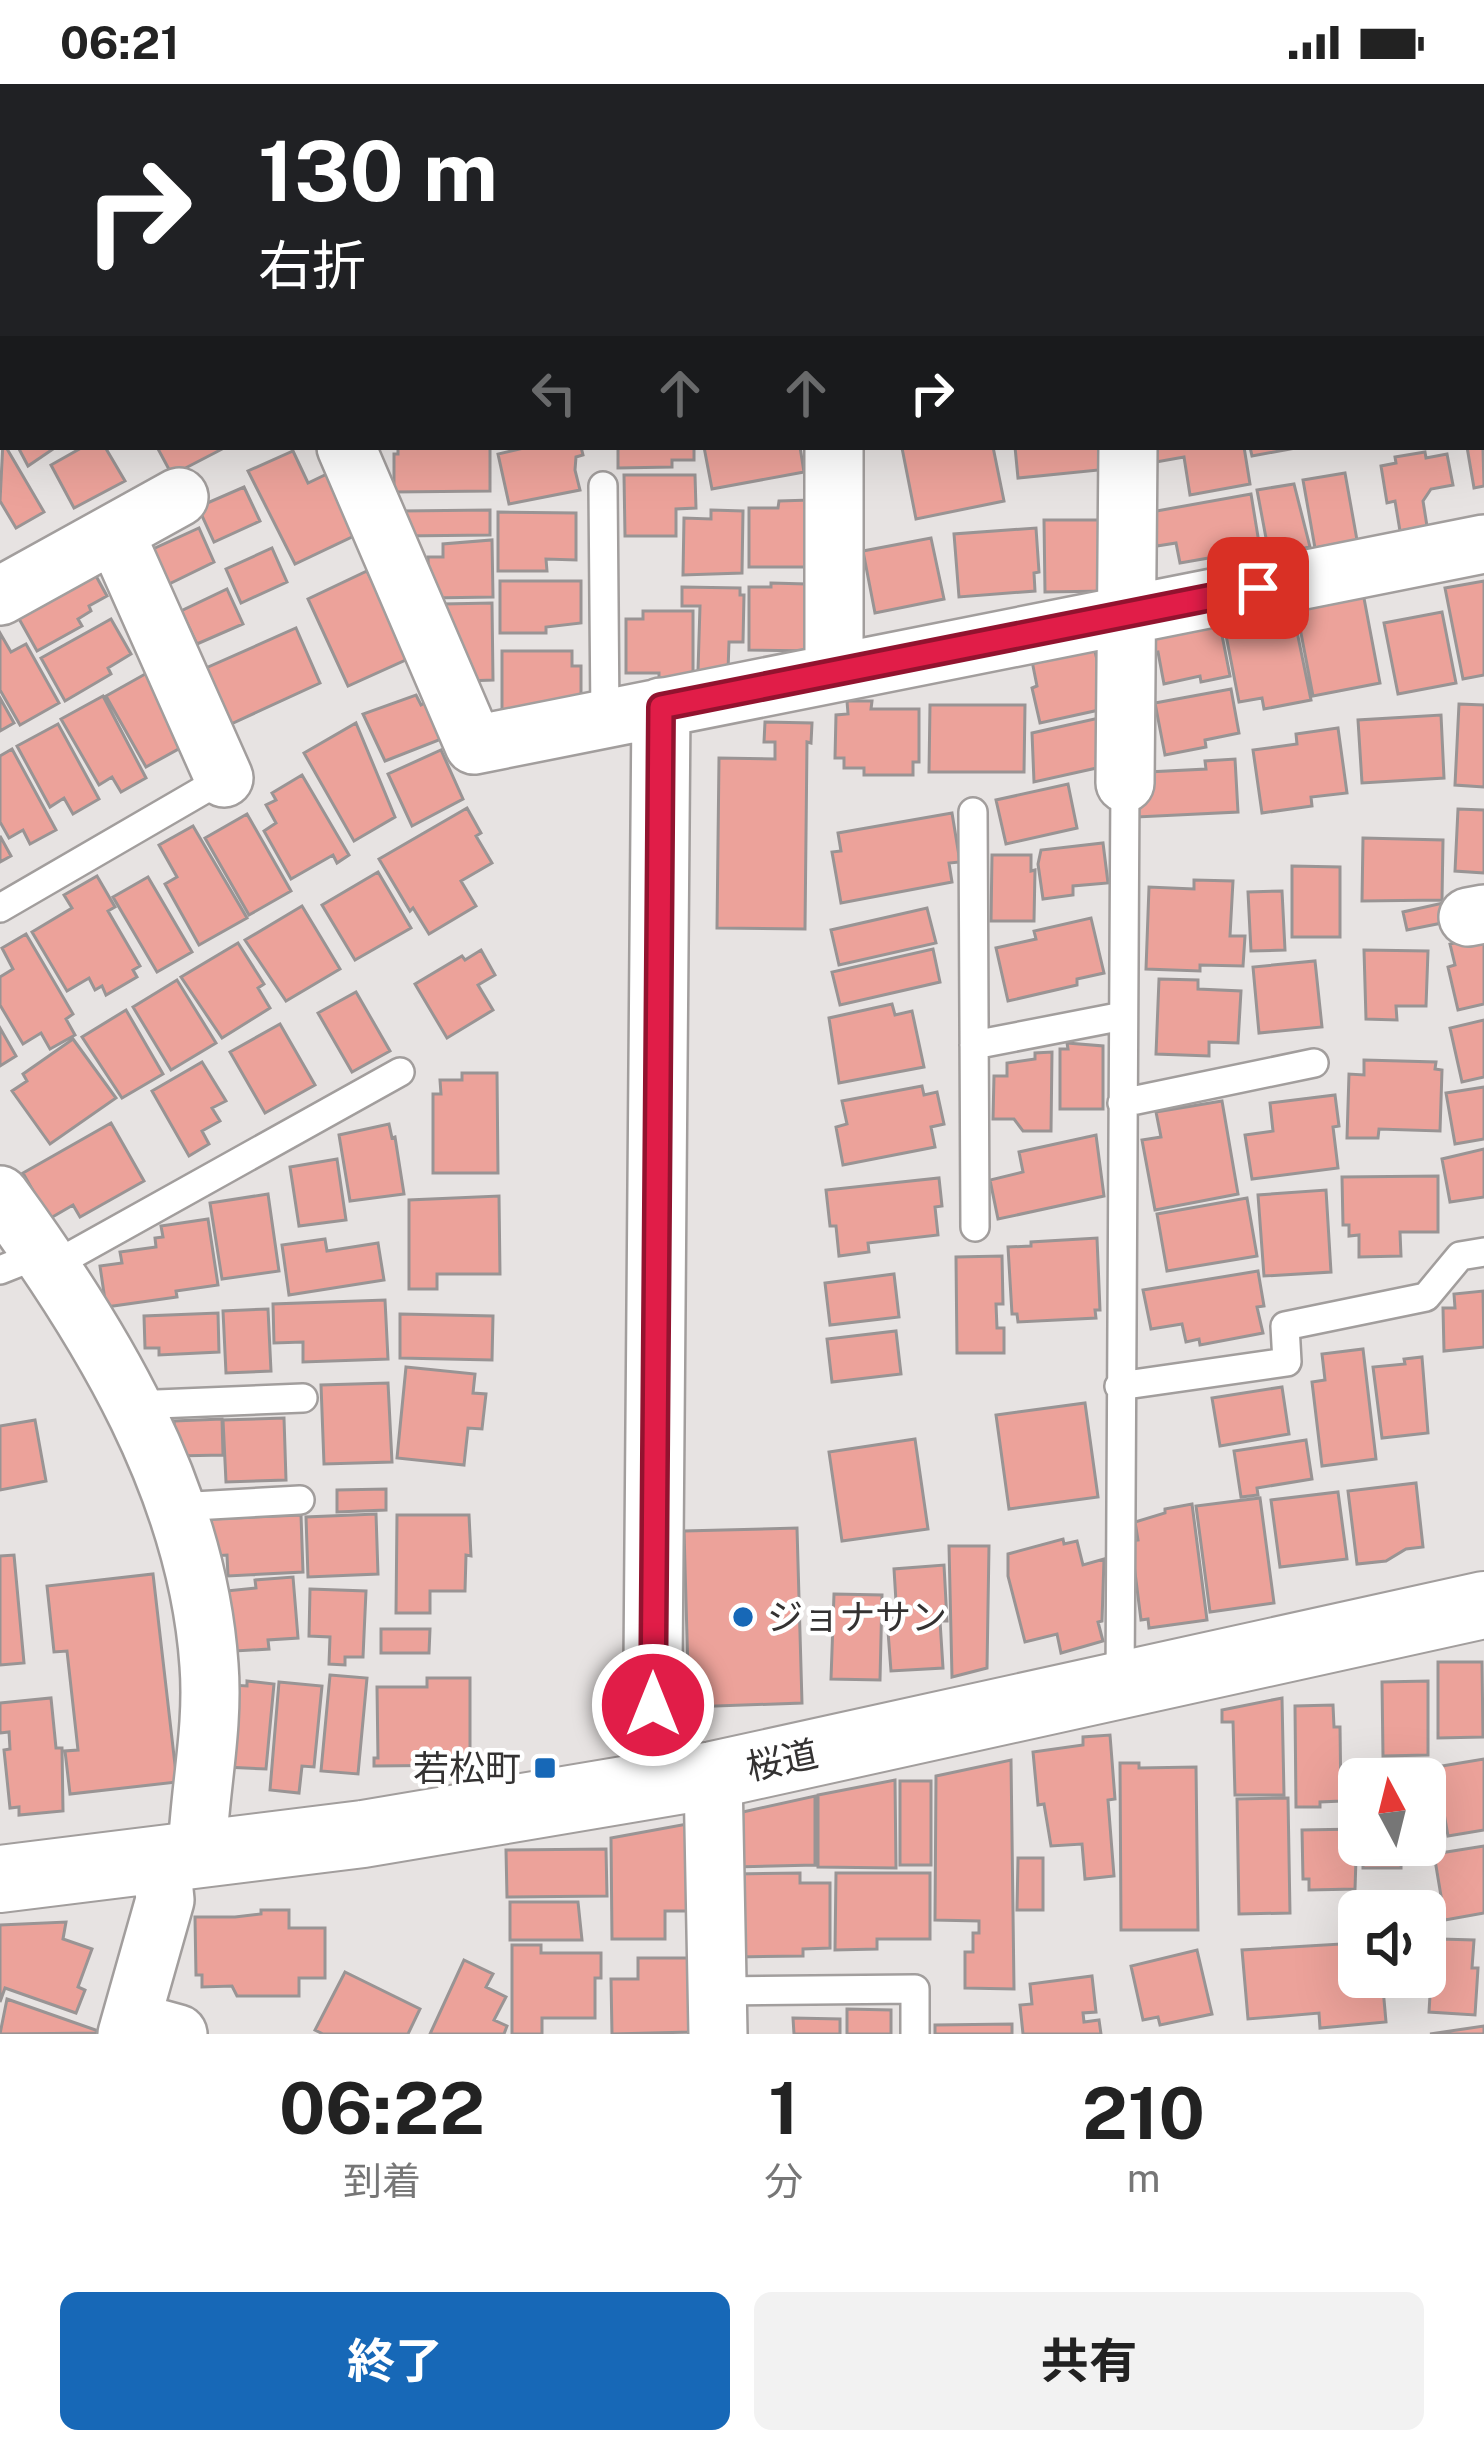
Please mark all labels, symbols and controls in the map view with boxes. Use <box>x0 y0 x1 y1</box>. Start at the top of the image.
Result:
text: 06:21 <box>60 16 179 69</box>
text: 130 m <box>258 121 498 220</box>
icon: right <box>60 132 216 288</box>
text: 右折 <box>258 234 366 297</box>
icon: left <box>521 360 587 426</box>
icon: ahead <box>647 360 713 426</box>
icon: ahead <box>773 360 839 426</box>
icon: right <box>899 360 965 426</box>
pin <box>1207 537 1309 639</box>
icon: arrive <box>1225 555 1291 621</box>
place label: ジョナサン <box>767 1596 947 1638</box>
marker: ジョナサン <box>730 1604 756 1630</box>
position arrow <box>590 1642 716 1768</box>
street label: 桜道 <box>742 1732 822 1788</box>
place label: 若松町 <box>413 1747 521 1789</box>
marker: 若松町 <box>532 1755 558 1781</box>
north arrow <box>1338 1758 1446 1866</box>
map controls <box>1338 1758 1446 1998</box>
button: sound <box>1338 1890 1446 1998</box>
text: 06:22 <box>279 2066 485 2150</box>
text: 1 <box>768 2066 799 2150</box>
text: 210 <box>1082 2071 1205 2155</box>
text: m <box>1127 2155 1160 2201</box>
text: 到着 <box>343 2158 421 2204</box>
text: 分 <box>764 2158 803 2204</box>
button: 終了 <box>60 2292 730 2430</box>
button: 共有 <box>754 2292 1424 2430</box>

